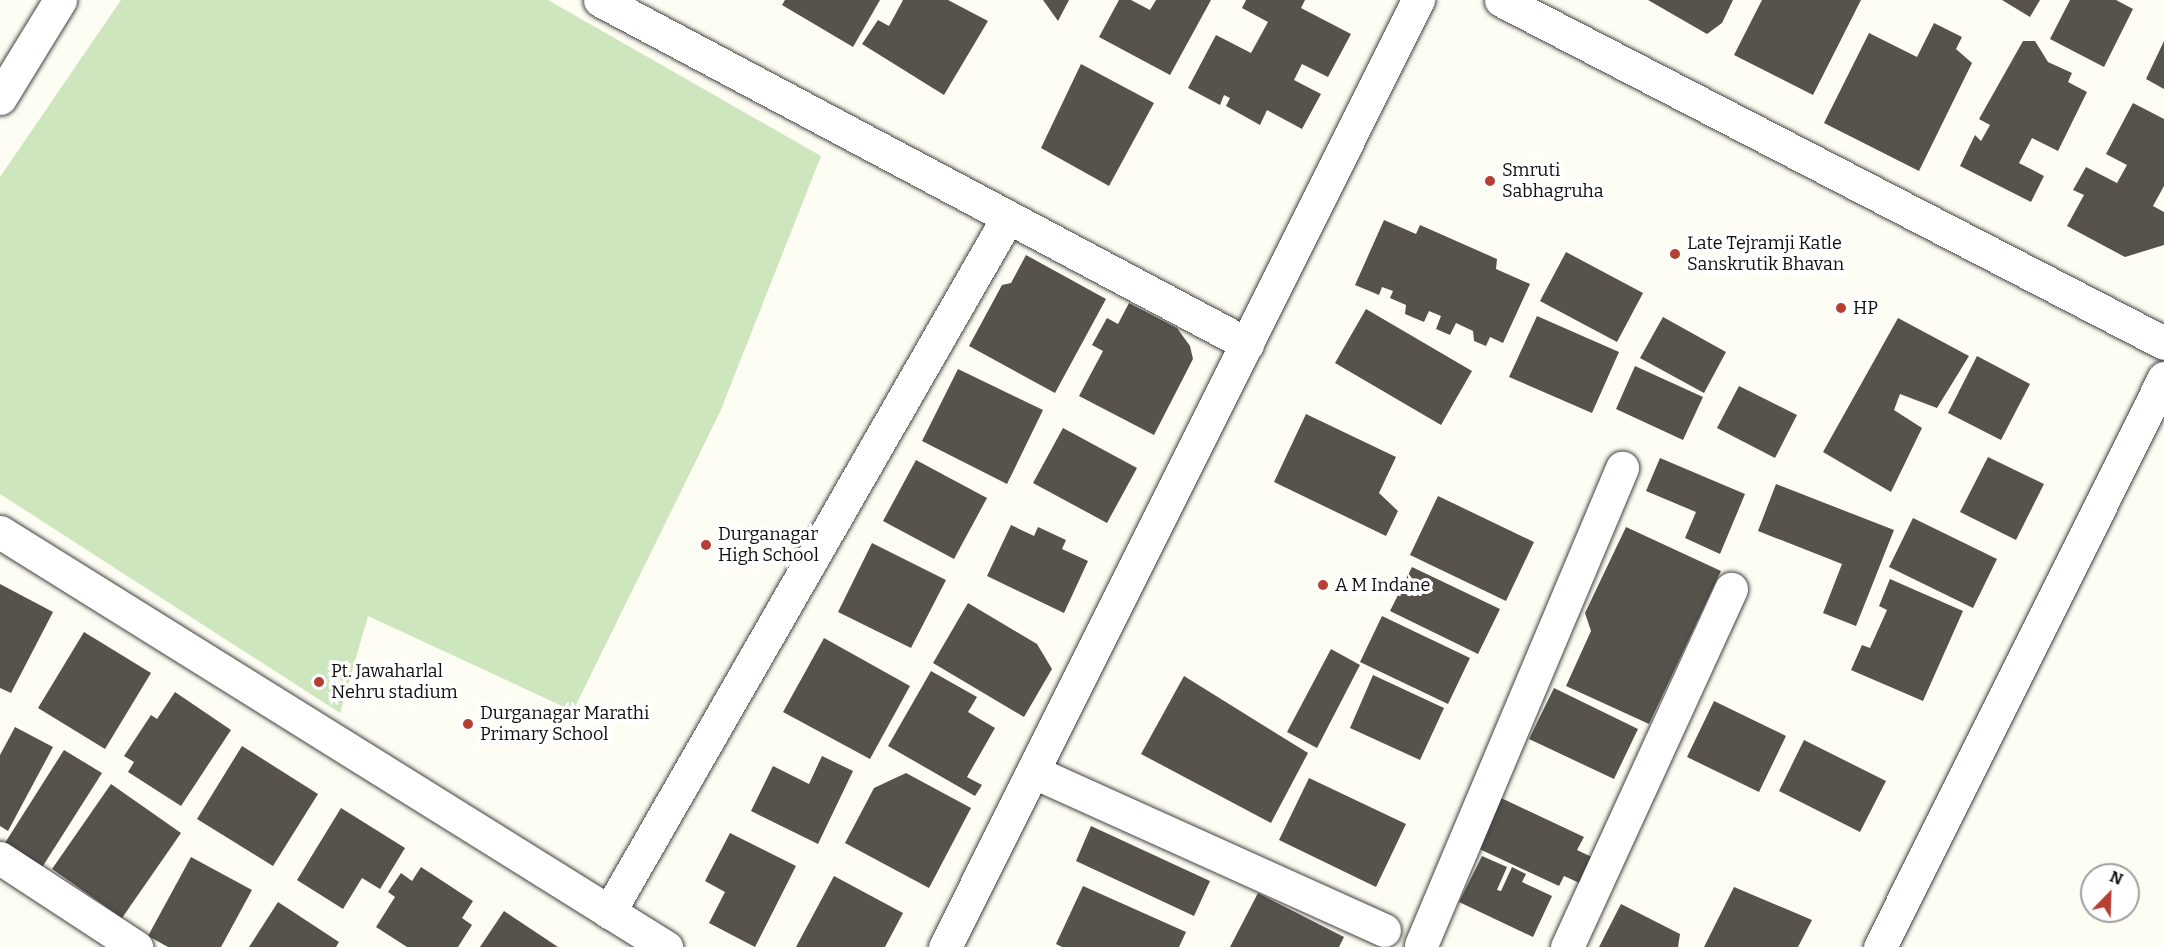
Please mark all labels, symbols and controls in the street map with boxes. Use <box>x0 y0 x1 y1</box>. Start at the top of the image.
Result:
place label: Smruti Sabhagruha <box>1502 160 1604 202</box>
marker: Smruti Sabhagruha <box>1483 174 1497 188</box>
place label: Late Tejramji Katle Sanskrutik Bhavan <box>1687 233 1844 276</box>
marker: Late Tejramji Katle Sanskrutik Bhavan <box>1668 247 1682 261</box>
place label: HP <box>1853 297 1878 319</box>
marker: HP <box>1834 301 1848 315</box>
place label: Durganagar High School <box>718 524 819 566</box>
marker: Durganagar High School <box>699 538 713 552</box>
place label: A M Indane <box>1335 574 1430 596</box>
marker: A M Indane <box>1316 578 1330 592</box>
place label: Pt. Jawaharlal Nehru stadium <box>331 661 458 704</box>
marker: Pt. Jawaharlal Nehru stadium <box>312 675 326 689</box>
place label: Durganagar Marathi Primary School <box>480 703 649 746</box>
marker: Durganagar Marathi Primary School <box>461 717 475 731</box>
north arrow <box>2080 863 2140 923</box>
text: N <box>2107 867 2126 889</box>

